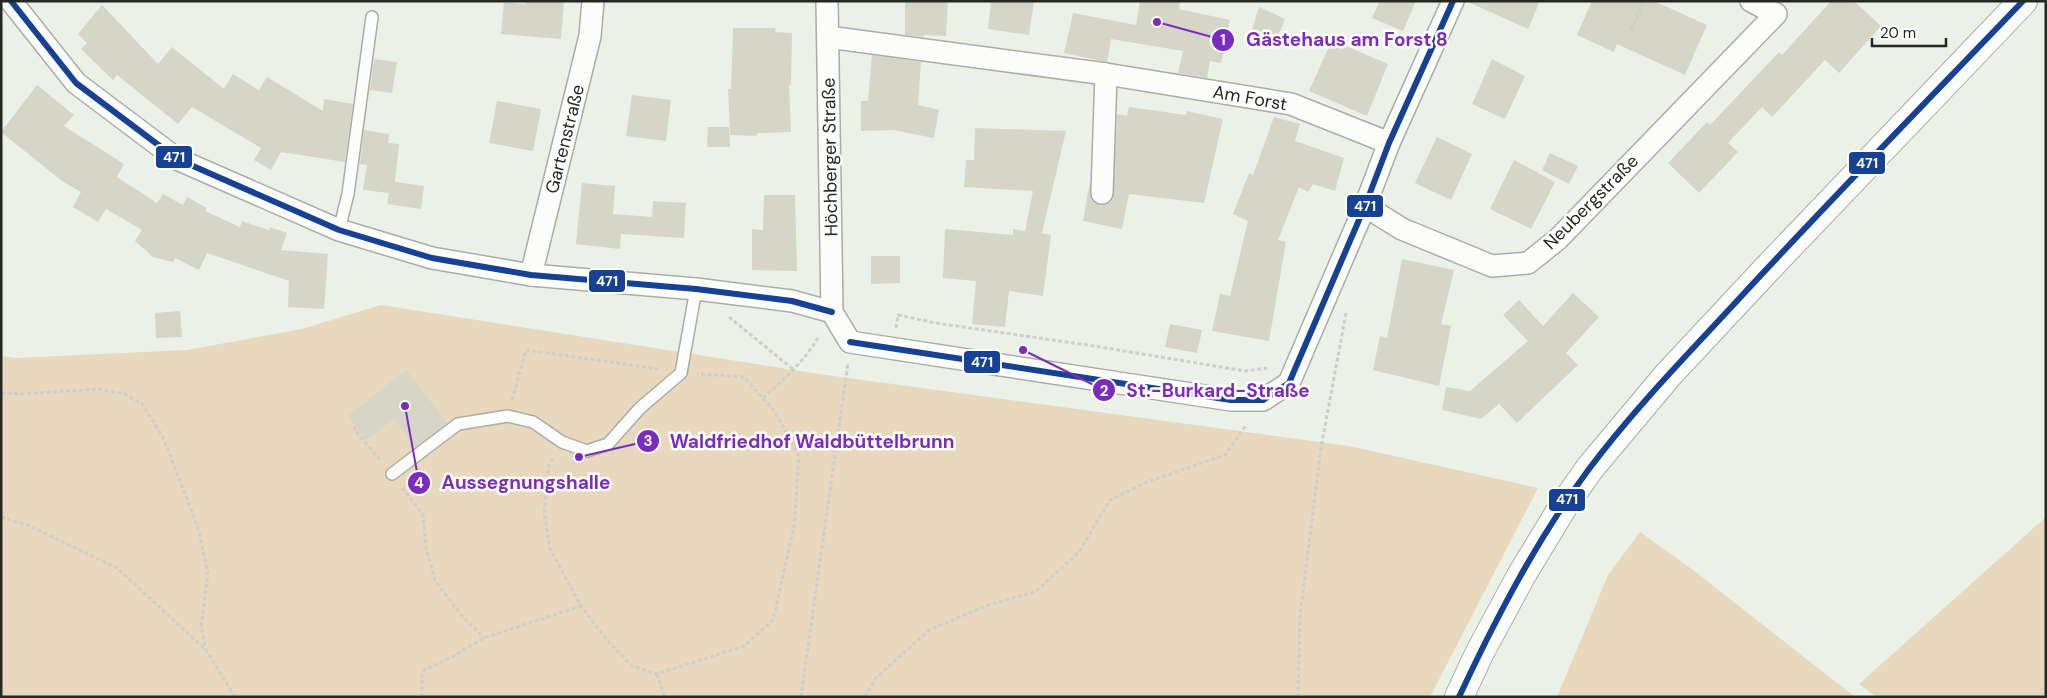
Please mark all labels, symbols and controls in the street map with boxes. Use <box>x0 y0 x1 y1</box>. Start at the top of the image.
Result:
scale bar <box>1872 15 1946 47</box>
callout: Gästehaus am Forst 8 <box>1211 23 1458 57</box>
text: 20 m <box>1880 23 1916 43</box>
text: Gästehaus am Forst 8 <box>1246 27 1448 52</box>
text: 1 <box>1220 30 1226 50</box>
street label: Höchberger Straße <box>817 77 843 237</box>
street label: Am Forst <box>1211 80 1289 116</box>
street label: Gartenstraße <box>540 82 590 196</box>
line badge: 471 <box>155 145 193 169</box>
text: 471 <box>163 148 185 166</box>
street label: Neubergstraße <box>1538 149 1644 255</box>
line badge: 471 <box>1848 151 1886 175</box>
text: 471 <box>1856 154 1878 172</box>
line badge: 471 <box>1346 194 1384 218</box>
text: 471 <box>1354 197 1376 215</box>
line badge: 471 <box>588 269 626 293</box>
text: 471 <box>596 272 618 290</box>
line badge: 471 <box>963 350 1001 374</box>
text: 471 <box>971 353 993 371</box>
callout: St.-Burkard-Straße <box>1091 373 1320 407</box>
text: St.-Burkard-Straße <box>1126 378 1310 403</box>
text: 2 <box>1100 381 1109 401</box>
callout: Waldfriedhof Waldbüttelbrunn <box>635 424 965 458</box>
text: Waldfriedhof Waldbüttelbrunn <box>670 429 954 454</box>
text: 3 <box>643 431 653 451</box>
callout: Aussegnungshalle <box>407 466 620 500</box>
text: Aussegnungshalle <box>442 470 610 495</box>
text: 4 <box>414 473 424 493</box>
line badge: 471 <box>1548 488 1586 512</box>
text: 471 <box>1556 490 1578 508</box>

